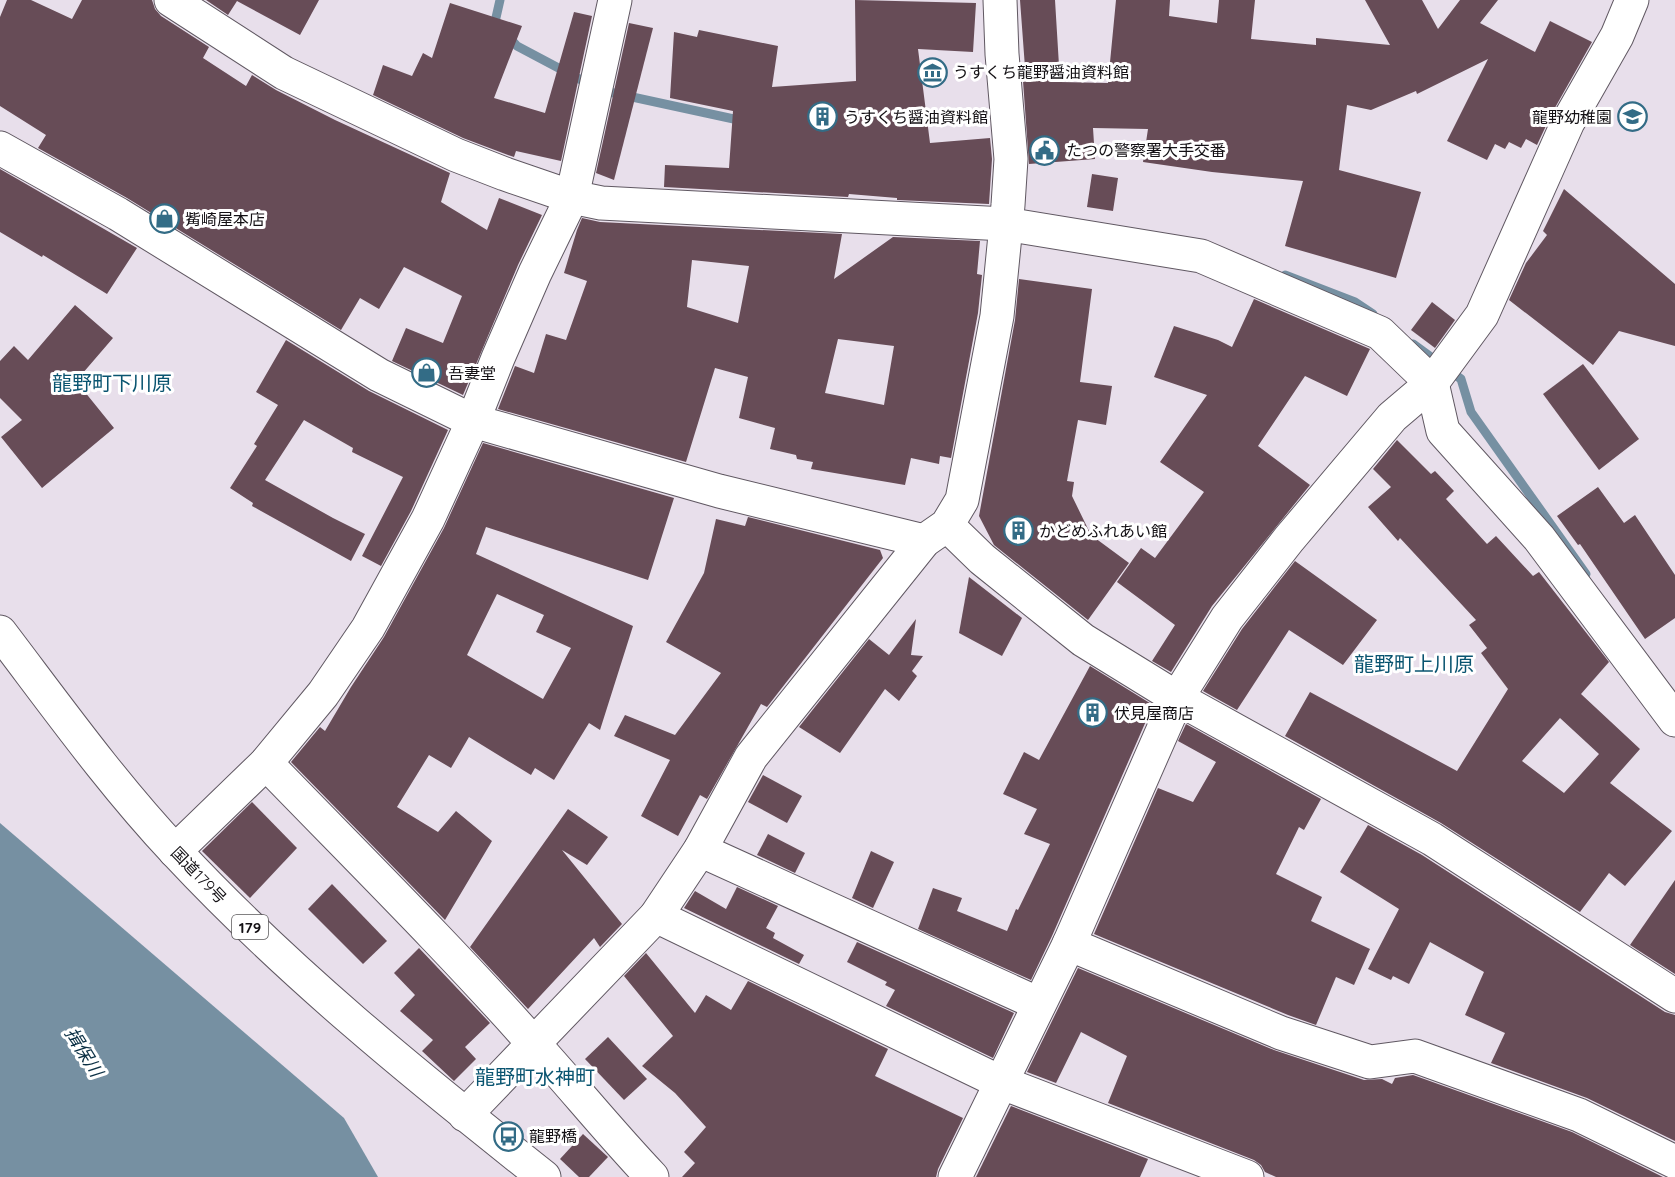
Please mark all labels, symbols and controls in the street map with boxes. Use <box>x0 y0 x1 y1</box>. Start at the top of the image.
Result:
museum icon: うすくち龍野醤油資料館 <box>916 56 948 88</box>
place label: うすくち龍野醤油資料館 <box>953 62 1129 82</box>
building icon: うすくち醤油資料館 <box>807 101 839 133</box>
school or university icon: 龍野幼稚園 <box>1617 101 1649 133</box>
place label: うすくち醤油資料館 <box>844 107 988 127</box>
place label: 龍野幼稚園 <box>1532 107 1612 127</box>
public building icon: たつの警察署大手交番 <box>1029 134 1061 166</box>
place label: たつの警察署大手交番 <box>1066 140 1226 160</box>
shop icon: 觜崎屋本店 <box>148 203 180 235</box>
place label: 觜崎屋本店 <box>185 209 265 229</box>
shop icon: 吾妻堂 <box>411 357 443 389</box>
place label: 吾妻堂 <box>448 363 496 383</box>
district label: 龍野町下川原 <box>52 370 172 395</box>
building icon: かどめふれあい館 <box>1002 515 1034 547</box>
place label: かどめふれあい館 <box>1039 521 1167 541</box>
district label: 龍野町上川原 <box>1354 651 1474 676</box>
building icon: 伏見屋商店 <box>1077 697 1109 729</box>
place label: 伏見屋商店 <box>1114 703 1194 723</box>
street label: 国道179号 <box>167 842 231 908</box>
road number: 179 <box>232 915 268 939</box>
water label: 揖保川 <box>60 1023 109 1083</box>
district label: 龍野町水神町 <box>475 1064 595 1089</box>
bus stop icon: 龍野橋 <box>492 1120 524 1152</box>
place label: 龍野橋 <box>529 1126 577 1146</box>

